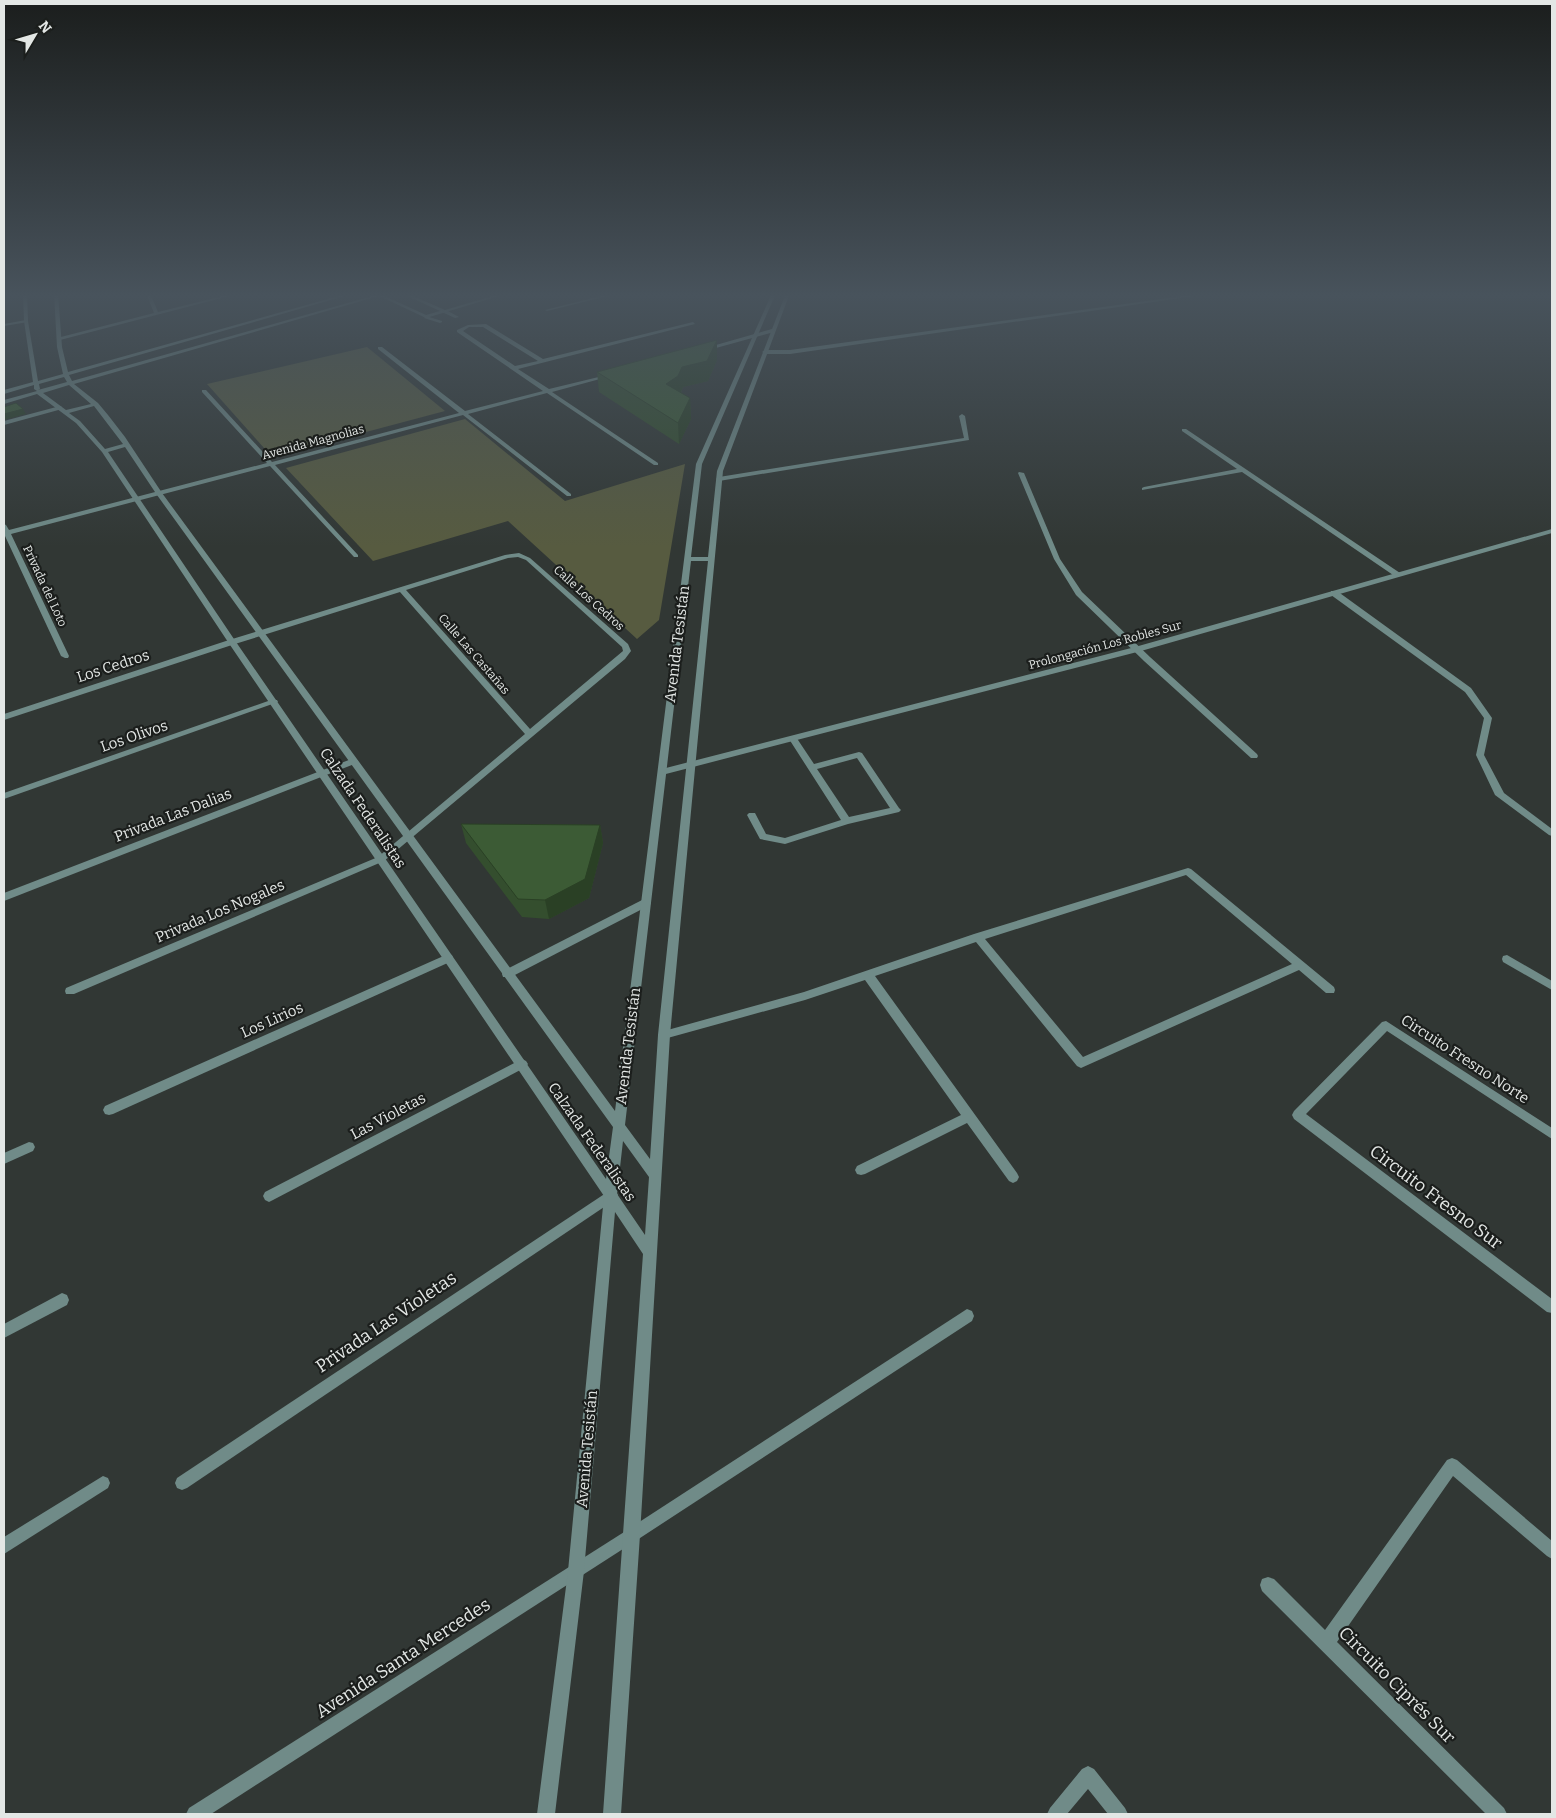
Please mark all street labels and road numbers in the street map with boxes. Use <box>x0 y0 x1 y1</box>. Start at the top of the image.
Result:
street label: Avenida Magnolias <box>260 422 366 462</box>
street label: Privada del Loto <box>20 543 70 629</box>
street label: Calle Los Cedros <box>551 563 627 634</box>
street label: Avenida Tesistán <box>661 584 693 703</box>
street label: Calle Las Castañas <box>435 611 513 697</box>
street label: Prolongación Los Robles Sur <box>1027 618 1184 672</box>
street label: Los Cedros <box>74 646 152 686</box>
street label: Los Olivos <box>98 716 170 756</box>
street label: Calzada Federalistas <box>316 744 410 872</box>
street label: Privada Las Dalias <box>112 784 234 846</box>
street label: Privada Los Nogales <box>153 876 287 946</box>
street label: Avenida Tesistán <box>612 986 644 1105</box>
street label: Los Lirios <box>238 998 306 1042</box>
street label: Circuito Fresno Norte <box>1397 1011 1533 1107</box>
street label: Calzada Federalistas <box>544 1079 640 1205</box>
street label: Las Violetas <box>347 1089 429 1143</box>
street label: Circuito Fresno Sur <box>1365 1140 1507 1254</box>
street label: Privada Las Violetas <box>311 1267 461 1377</box>
street label: Avenida Tesistán <box>573 1389 601 1508</box>
street label: Avenida Santa Mercedes <box>311 1593 495 1723</box>
street label: Circuito Ciprés Sur <box>1334 1622 1460 1748</box>

